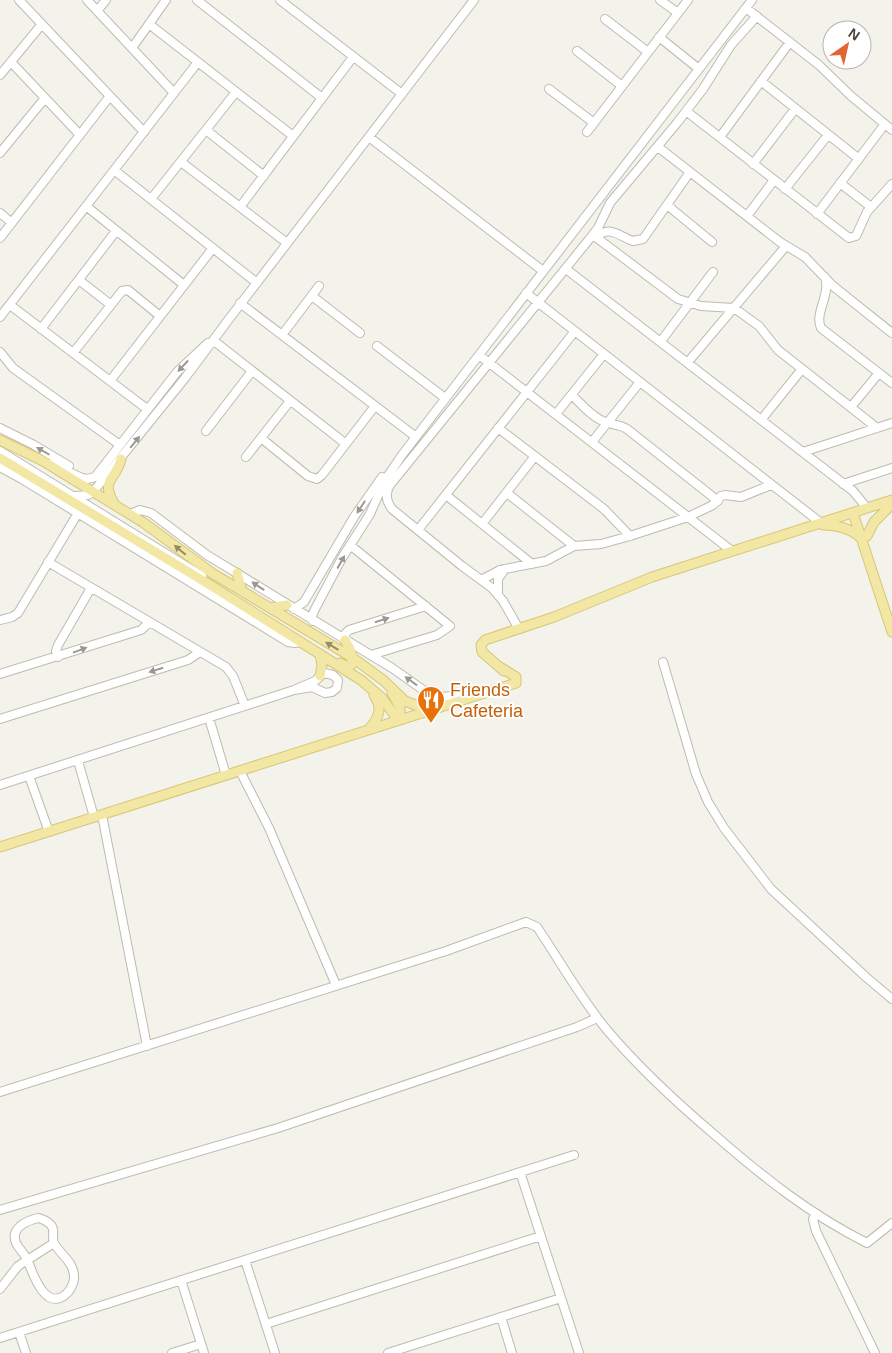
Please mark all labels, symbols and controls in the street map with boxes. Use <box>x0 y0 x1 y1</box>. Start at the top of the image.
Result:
north arrow <box>822 20 872 70</box>
text: N <box>846 25 863 44</box>
one-way arrow <box>177 359 189 371</box>
one-way arrow <box>129 436 140 449</box>
one-way arrow <box>36 447 51 455</box>
one-way arrow <box>356 500 366 514</box>
one-way arrow <box>175 544 187 556</box>
one-way arrow <box>336 555 345 568</box>
one-way arrow <box>251 581 264 590</box>
one-way arrow <box>374 615 389 623</box>
one-way arrow <box>326 641 339 650</box>
one-way arrow <box>73 646 88 654</box>
one-way arrow <box>148 667 163 675</box>
one-way arrow <box>404 676 418 686</box>
place label: Friends Cafeteria <box>450 680 524 721</box>
restaurant icon: Friends Cafeteria <box>416 685 446 724</box>

